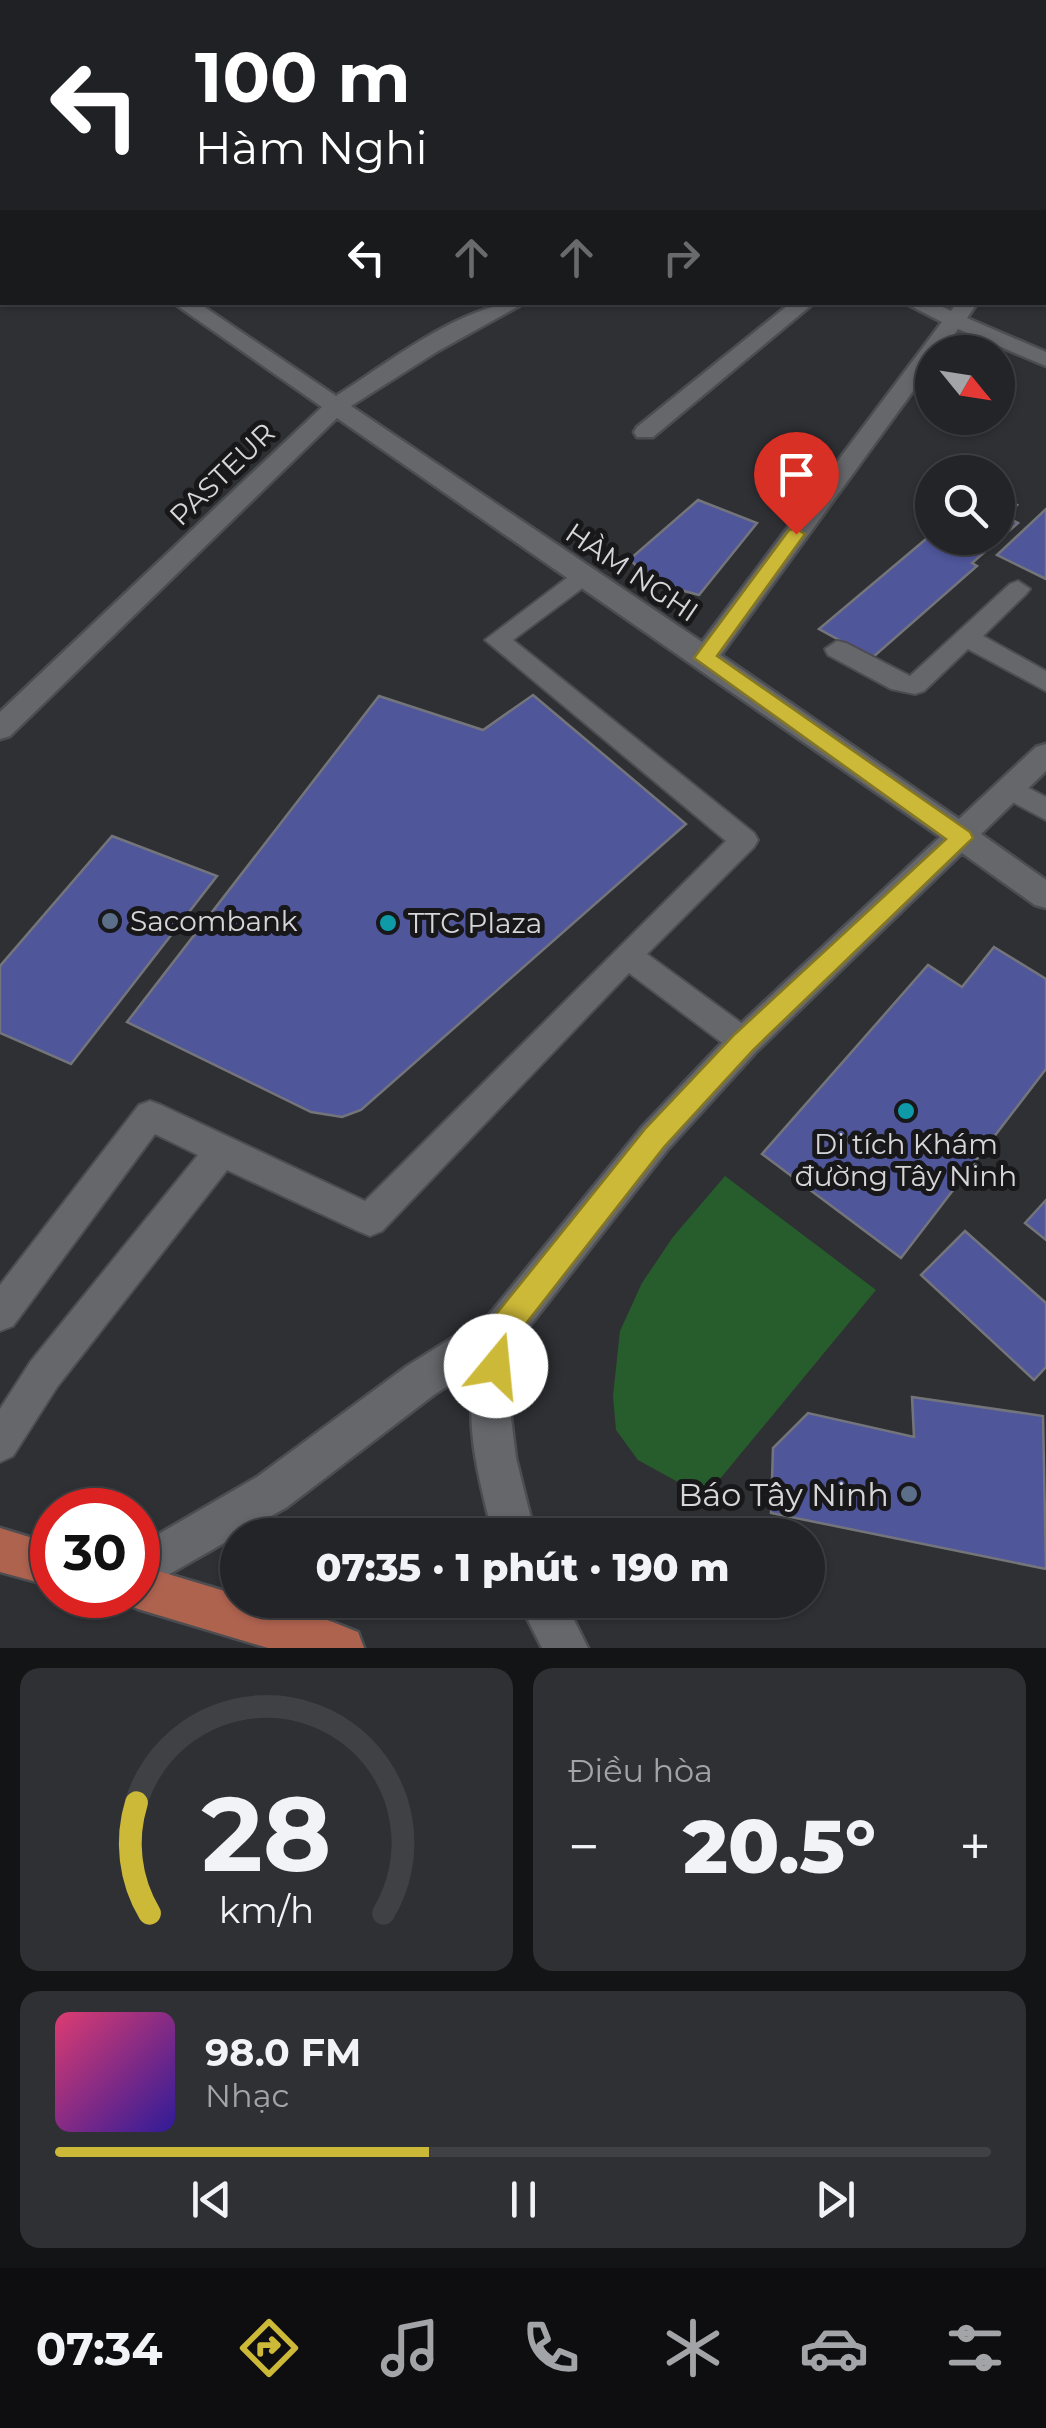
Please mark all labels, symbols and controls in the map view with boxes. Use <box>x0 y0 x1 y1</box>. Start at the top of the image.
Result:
text: 100 m <box>195 34 411 120</box>
icon: left <box>30 40 160 170</box>
text: Hàm Nghi <box>195 120 428 175</box>
icon: left <box>339 230 394 285</box>
icon: ahead <box>444 230 499 285</box>
icon: ahead <box>549 230 604 285</box>
icon: right <box>654 230 709 285</box>
north arrow <box>915 335 1015 435</box>
map controls <box>915 335 1015 555</box>
street label: PASTEUR <box>162 416 282 532</box>
pin <box>754 432 839 535</box>
icon: arrive <box>769 447 824 502</box>
button: search <box>915 455 1015 555</box>
street label: HÀM NGHI <box>559 515 705 629</box>
place label: Sacombank <box>130 904 298 938</box>
place label: TTC Plaza <box>408 906 542 940</box>
marker: Sacombank <box>99 910 121 932</box>
marker: TTC Plaza <box>377 912 399 934</box>
marker: Di tích Khám đường Tây Ninh <box>895 1100 917 1122</box>
place label: Di tích Khám đường Tây Ninh <box>795 1127 1017 1193</box>
position arrow <box>444 1314 548 1418</box>
place label: Báo Tây Ninh <box>678 1475 889 1514</box>
marker: Báo Tây Ninh <box>898 1483 920 1505</box>
speed limit sign: 30 <box>30 1488 160 1618</box>
text: 07:35 · 1 phút · 190 m <box>316 1544 729 1591</box>
text: Điều hòa <box>568 1751 713 1790</box>
text: 28 <box>201 1770 332 1897</box>
text: 20.5° <box>683 1800 876 1892</box>
text: − <box>568 1813 600 1880</box>
text: + <box>959 1813 991 1880</box>
text: km/h <box>219 1888 314 1932</box>
text: 98.0 FM <box>205 2029 361 2076</box>
text: Nhạc <box>205 2076 290 2115</box>
icon: previous <box>184 2172 239 2227</box>
icon: pause <box>496 2172 551 2227</box>
icon: next <box>808 2172 863 2227</box>
icon: directions <box>234 2313 304 2383</box>
icon: music <box>375 2313 445 2383</box>
icon: phone <box>516 2313 586 2383</box>
icon: climate <box>658 2313 728 2383</box>
icon: car <box>799 2313 869 2383</box>
icon: filters <box>940 2313 1010 2383</box>
text: 07:34 <box>36 2321 162 2376</box>

